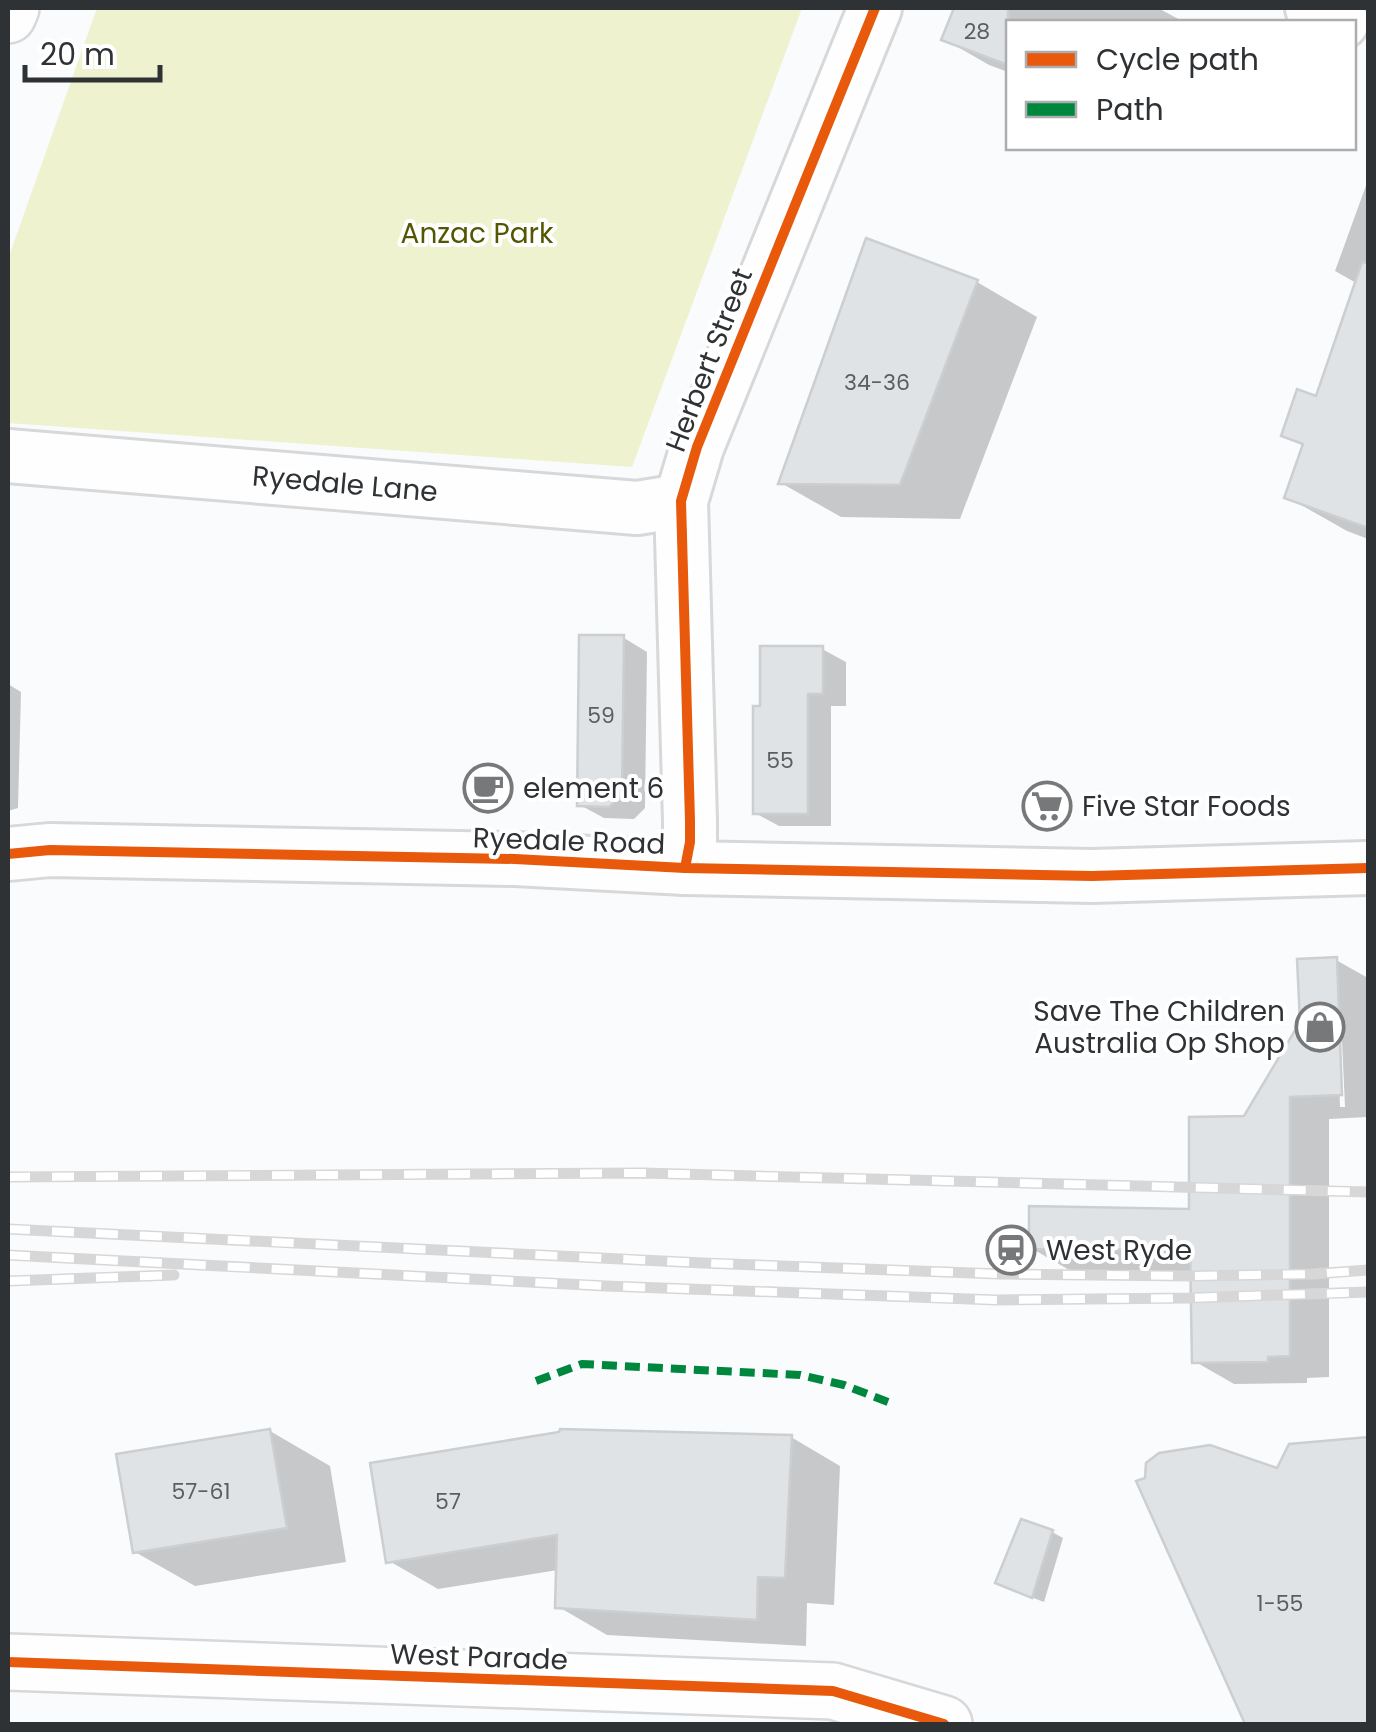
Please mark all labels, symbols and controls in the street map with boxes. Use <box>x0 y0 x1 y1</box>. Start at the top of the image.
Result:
house number: 28 <box>964 16 990 47</box>
scale bar <box>25 20 160 82</box>
legend <box>1006 20 1356 150</box>
text: 20 m <box>40 33 115 76</box>
text: Cycle path <box>1096 38 1259 81</box>
text: Path <box>1096 88 1164 131</box>
park label: Anzac Park <box>401 214 554 253</box>
street label: Herbert Street <box>656 263 762 457</box>
house number: 34-36 <box>844 367 910 398</box>
street label: Ryedale Lane <box>251 456 439 512</box>
house number: 59 <box>587 700 615 731</box>
house number: 55 <box>766 745 794 776</box>
cafe icon: element 6 <box>462 762 514 814</box>
place label: element 6 <box>523 769 664 808</box>
supermarket icon: Five Star Foods <box>1021 780 1073 832</box>
place label: Five Star Foods <box>1082 787 1291 826</box>
street label: Ryedale Road <box>472 818 666 864</box>
place label: Save The Children Australia Op Shop <box>1033 992 1285 1063</box>
shop icon: Save The Children Australia Op Shop <box>1294 1001 1346 1053</box>
station icon: West Ryde <box>985 1224 1037 1276</box>
place label: West Ryde <box>1046 1231 1192 1270</box>
house number: 57-61 <box>172 1476 230 1507</box>
house number: 57 <box>435 1486 461 1517</box>
house number: 1-55 <box>1257 1588 1303 1619</box>
street label: West Parade <box>389 1634 569 1680</box>

